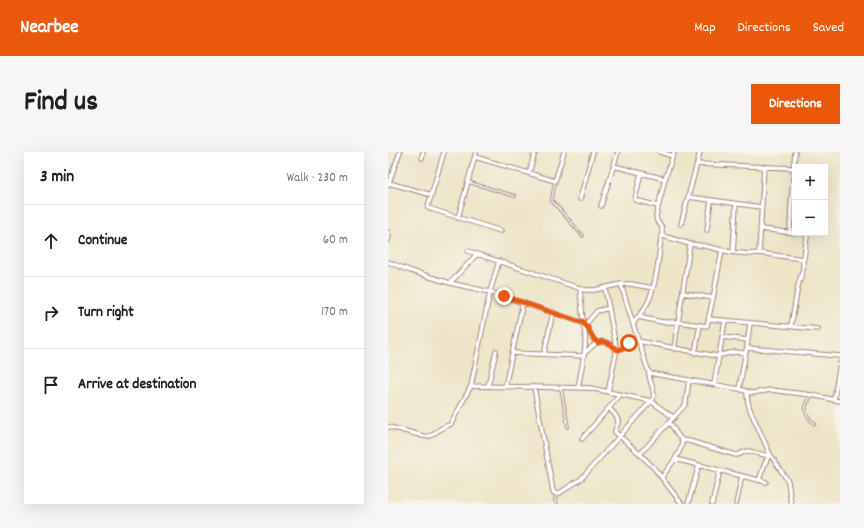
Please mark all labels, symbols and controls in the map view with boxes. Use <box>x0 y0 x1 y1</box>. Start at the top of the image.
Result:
text: Nearbee <box>20 15 79 42</box>
text: Map <box>694 18 716 38</box>
text: Directions <box>738 18 791 38</box>
text: Saved <box>813 18 844 38</box>
text: Find us <box>24 84 98 124</box>
button: Directions <box>751 84 840 124</box>
map controls <box>792 164 828 236</box>
button: + <box>792 164 828 200</box>
text: 3 min <box>40 166 74 190</box>
text: Walk · 230 m <box>287 169 348 188</box>
button: − <box>792 200 828 236</box>
icon: ahead <box>40 230 62 252</box>
text: Continue <box>78 230 127 252</box>
text: 60 m <box>323 231 348 250</box>
route end <box>495 287 513 305</box>
icon: right <box>40 302 62 324</box>
text: Turn right <box>78 302 134 324</box>
text: 170 m <box>321 303 348 322</box>
route start <box>620 334 638 352</box>
icon: arrive <box>40 374 62 396</box>
text: Arrive at destination <box>78 374 196 396</box>

